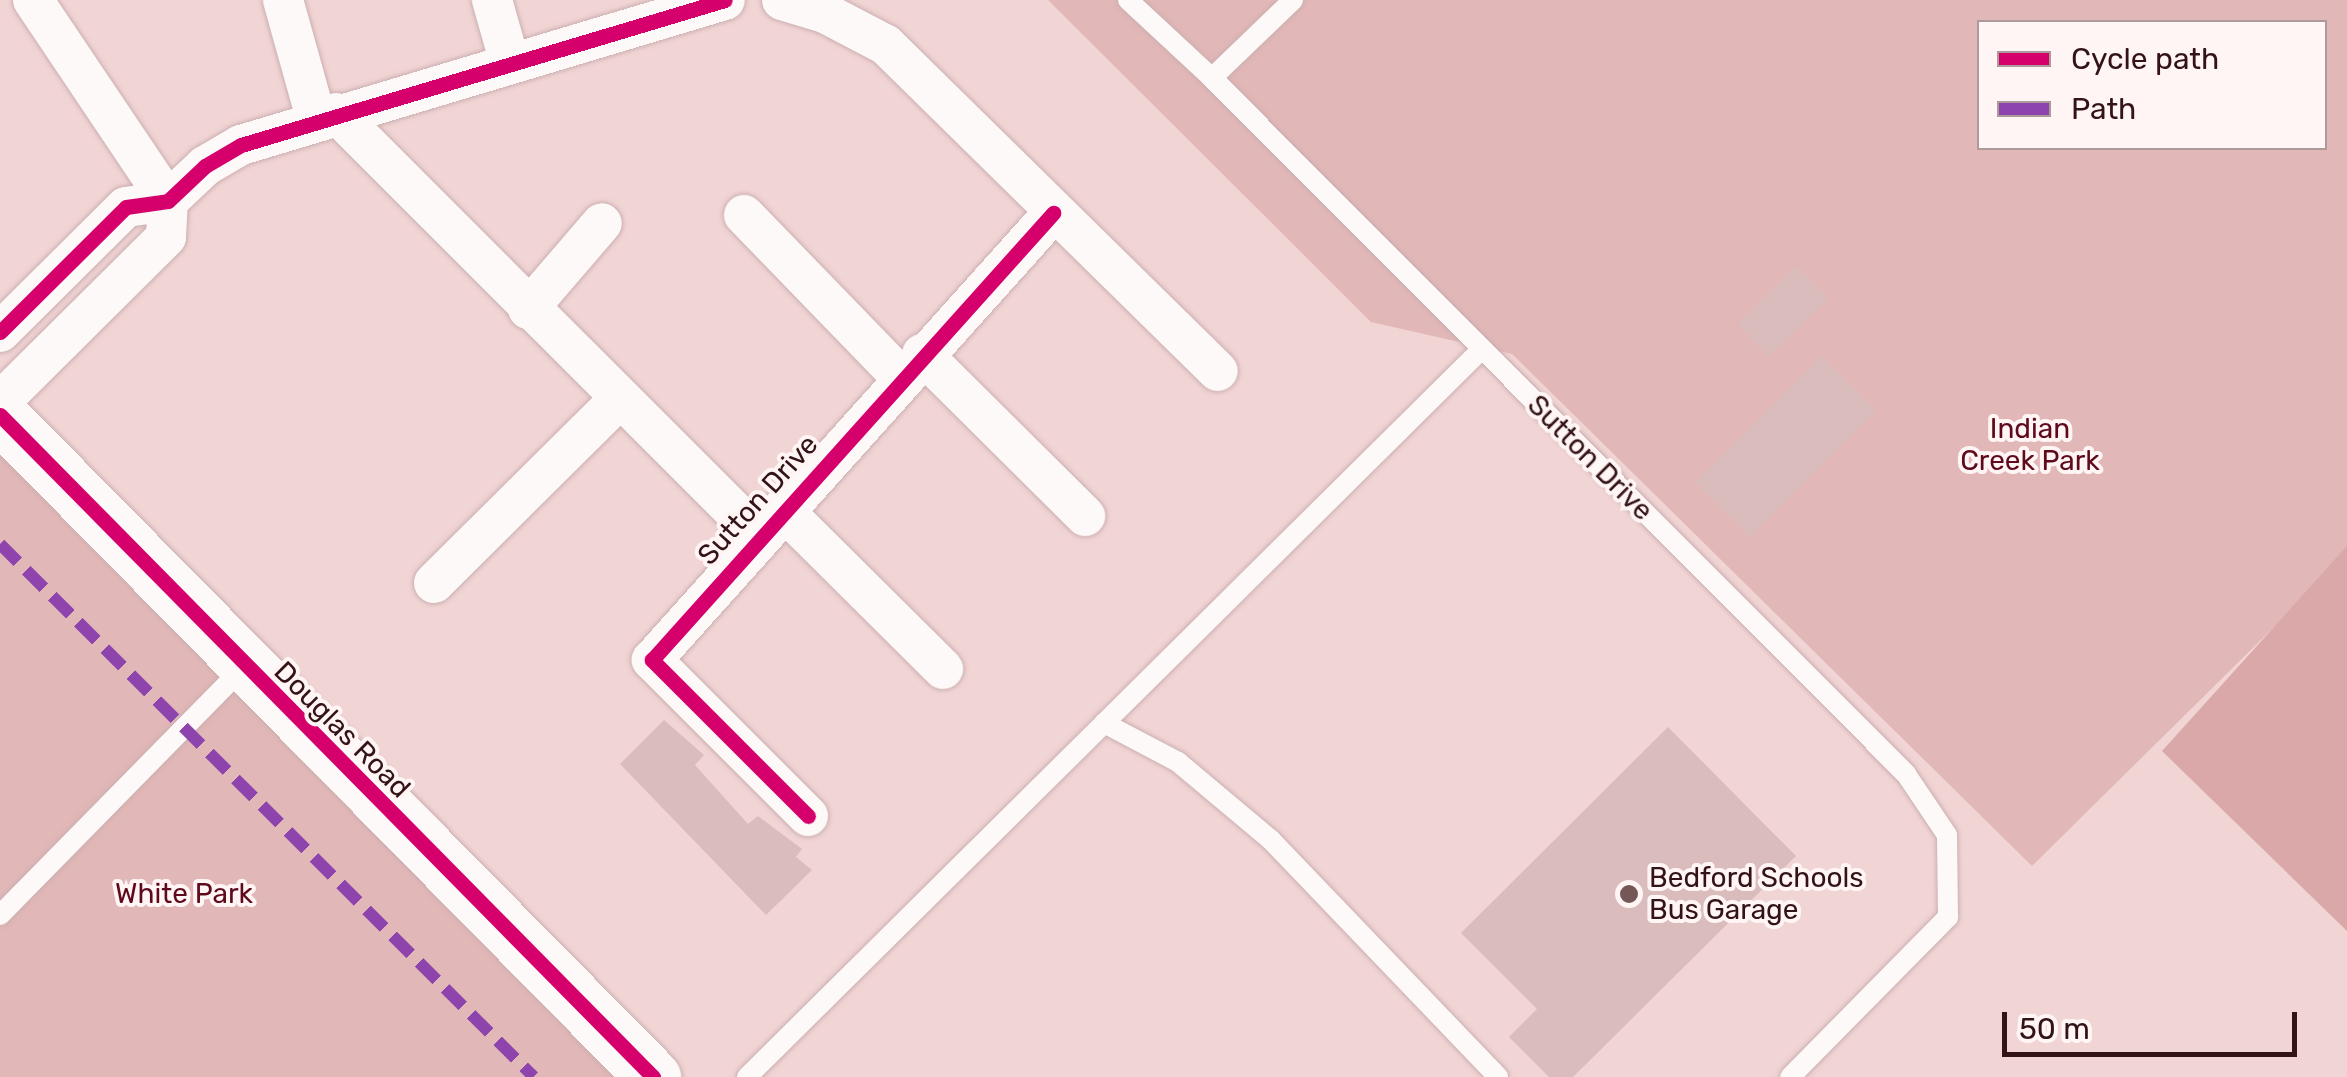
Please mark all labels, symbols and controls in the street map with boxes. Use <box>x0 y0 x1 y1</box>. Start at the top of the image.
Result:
legend <box>1977 20 2327 150</box>
text: Cycle path <box>2071 41 2219 77</box>
text: Path <box>2071 91 2136 127</box>
street label: Sutton Drive <box>1520 388 1660 528</box>
park label: Indian Creek Park <box>1960 412 2100 478</box>
street label: Sutton Drive <box>691 428 825 572</box>
street label: Douglas Road <box>267 655 417 805</box>
place label: Bedford Schools Bus Garage <box>1649 861 1864 927</box>
park label: White Park <box>115 877 253 911</box>
marker: Bedford Schools Bus Garage <box>1618 883 1640 905</box>
scale bar <box>2007 992 2302 1054</box>
text: 50 m <box>2019 1011 2090 1047</box>

